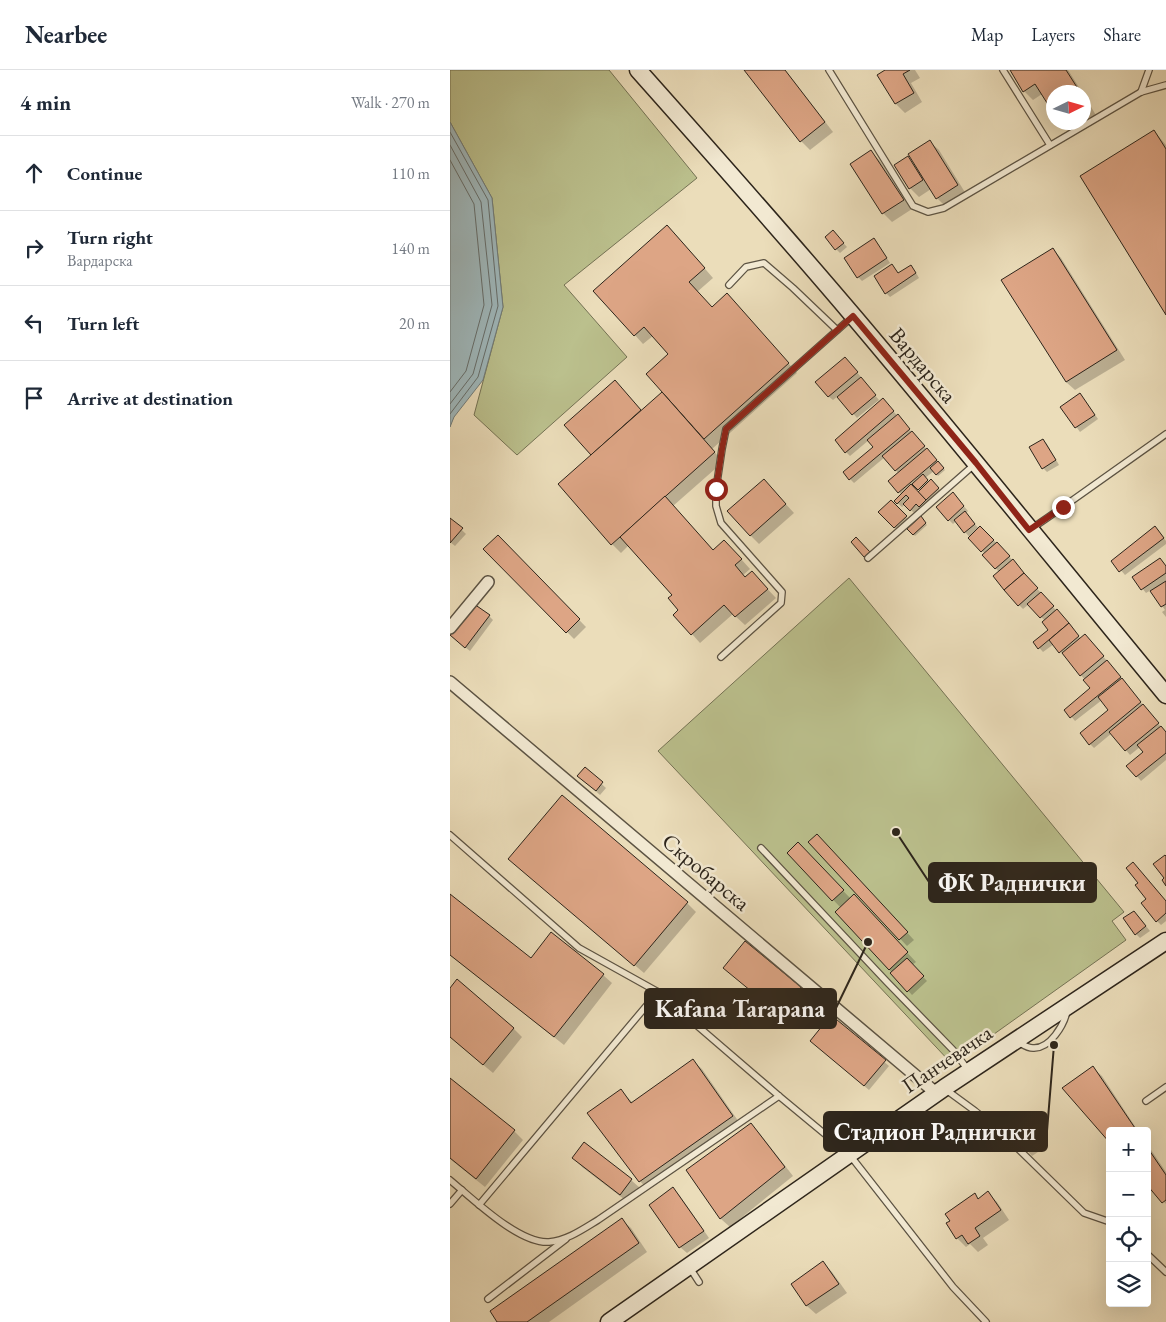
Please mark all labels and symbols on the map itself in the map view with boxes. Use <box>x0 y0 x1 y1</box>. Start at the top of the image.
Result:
north arrow <box>1046 85 1091 130</box>
street label: Вардарска <box>883 321 963 409</box>
route start <box>705 478 728 501</box>
route end <box>1052 496 1075 519</box>
street label: Скробарска <box>656 827 756 917</box>
callout: ФК Раднички <box>929 863 1096 902</box>
text: ФК Раднички <box>938 867 1086 898</box>
callout: Kafana Tarapana <box>645 989 836 1028</box>
text: Kafana Tarapana <box>655 993 826 1024</box>
street label: Панчевачка <box>896 1018 998 1100</box>
callout: Стадион Раднички <box>824 1112 1047 1151</box>
text: Стадион Раднички <box>834 1116 1036 1147</box>

